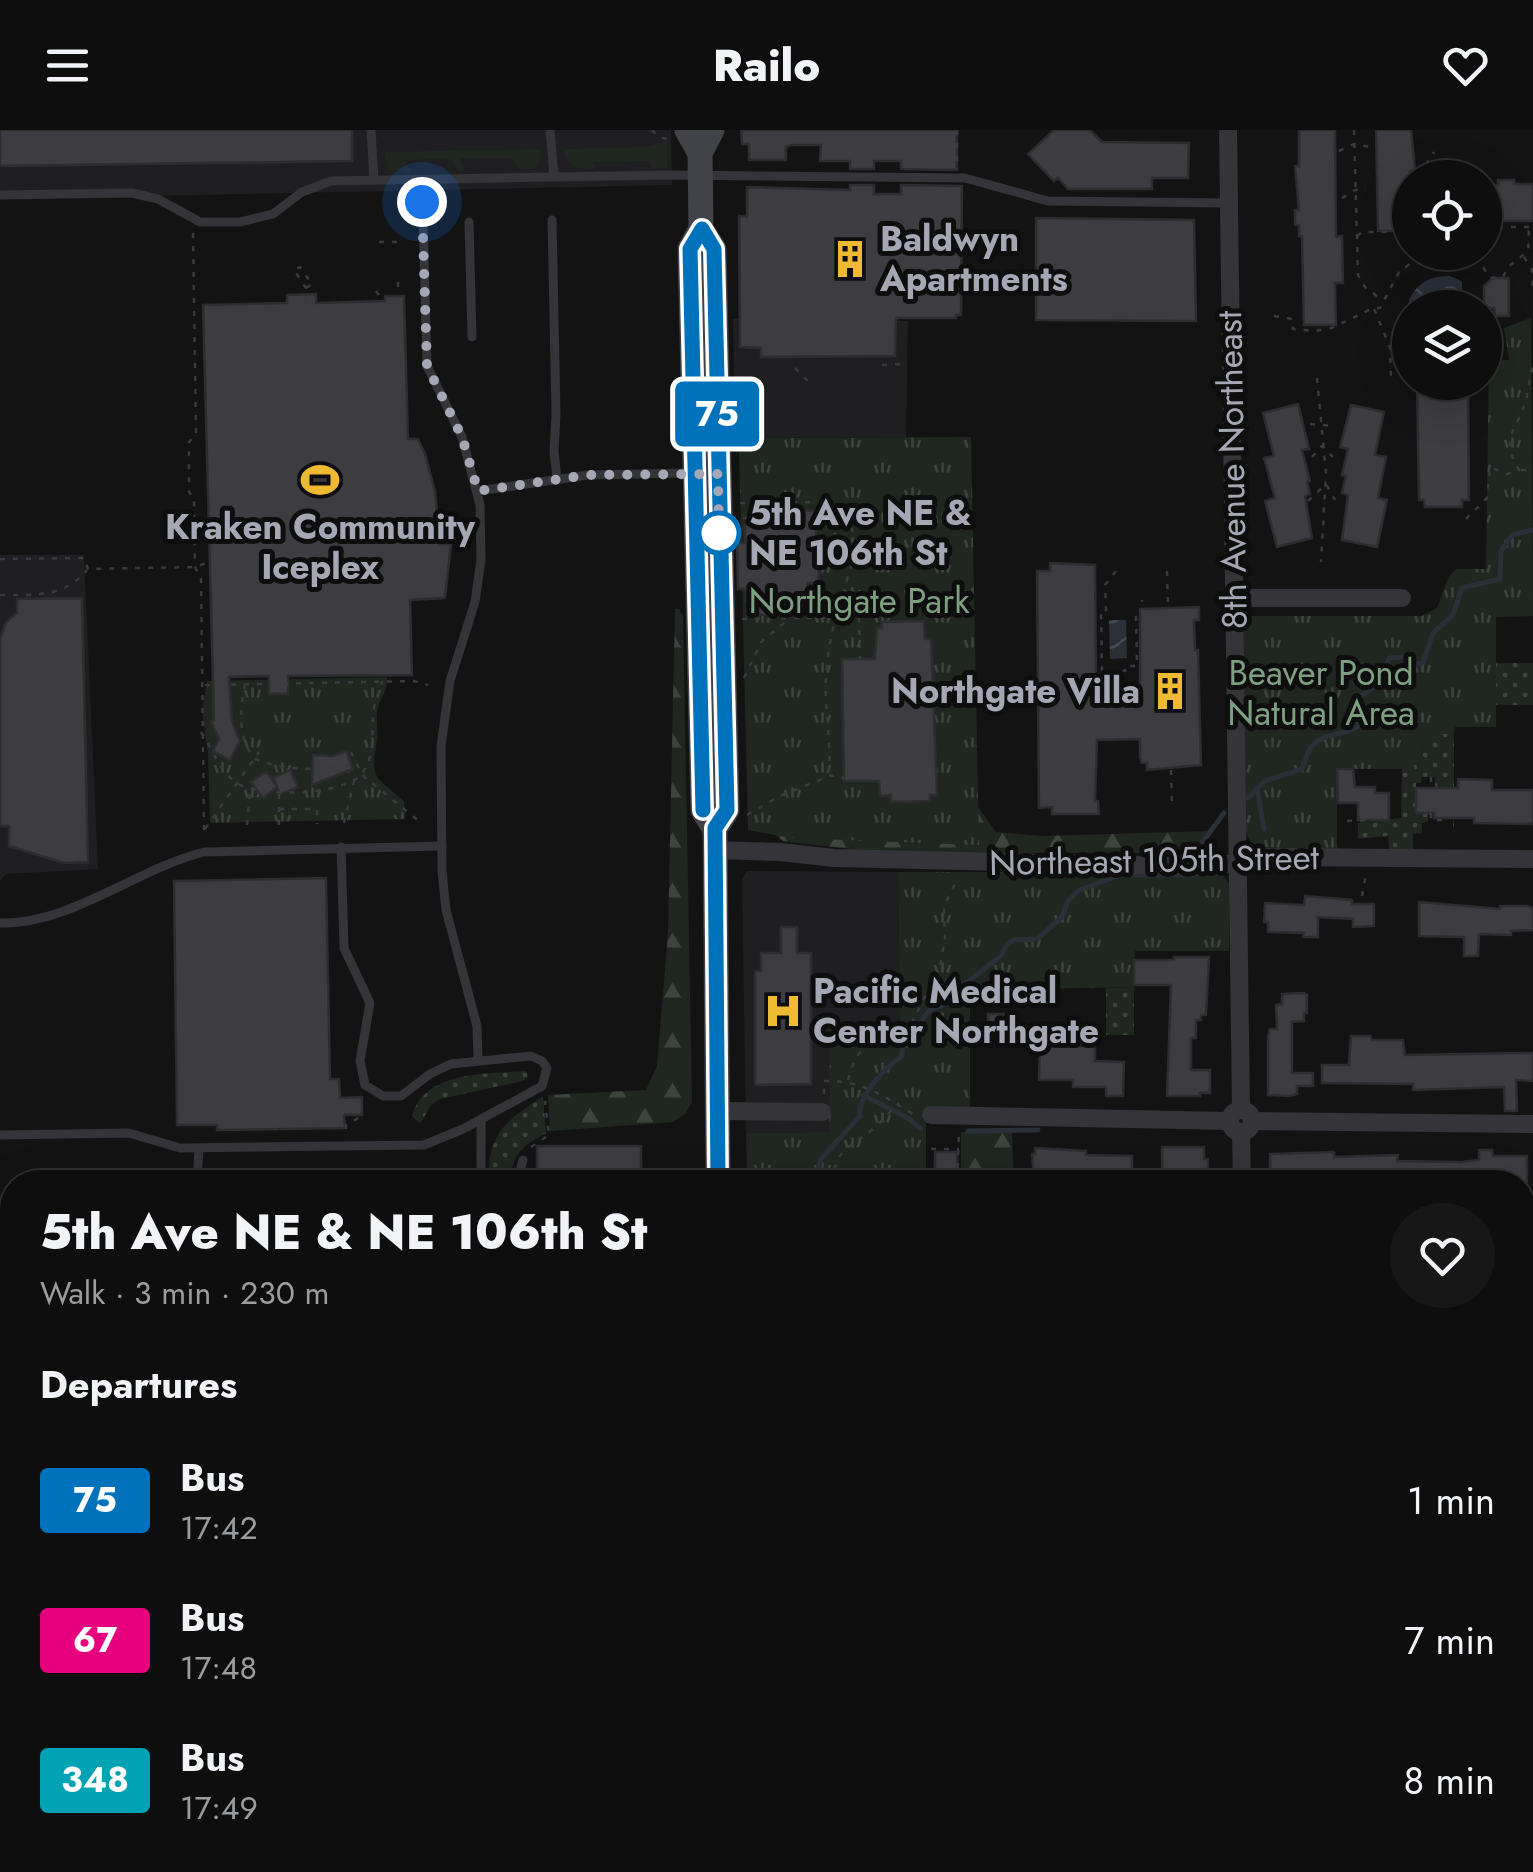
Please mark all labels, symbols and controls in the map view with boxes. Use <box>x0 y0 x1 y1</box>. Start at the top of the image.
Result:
text: Railo <box>713 33 820 98</box>
icon: menu <box>40 38 95 93</box>
icon: heart <box>1438 38 1493 93</box>
map controls <box>1392 160 1502 400</box>
button: locate <box>1392 160 1502 270</box>
your location <box>397 177 447 227</box>
place label: Baldwyn Apartments <box>879 214 1068 304</box>
building icon: Baldwyn Apartments <box>829 238 871 280</box>
button: layers <box>1392 290 1502 400</box>
street label: 8th Avenue Northeast <box>1204 310 1260 630</box>
line badge: 75 <box>672 382 762 446</box>
text: 75 <box>695 389 739 439</box>
sports icon: Kraken Community Iceplex <box>299 459 341 501</box>
place label: 5th Ave NE & NE 106th St <box>749 488 971 578</box>
place label: Kraken Community Iceplex <box>165 502 476 592</box>
marker: 5th Ave NE & NE 106th St <box>698 512 740 554</box>
park label: Northgate Park <box>748 576 970 626</box>
park label: Beaver Pond Natural Area <box>1227 648 1415 738</box>
place label: Northgate Villa <box>891 666 1140 716</box>
building icon: Northgate Villa <box>1149 670 1191 712</box>
street label: Northeast 105th Street <box>989 832 1320 888</box>
place label: Pacific Medical Center Northgate <box>813 966 1099 1056</box>
hospital icon: Pacific Medical Center Northgate <box>762 990 804 1032</box>
text: 5th Ave NE & NE 106th St <box>40 1198 647 1267</box>
button: heart <box>1390 1203 1495 1308</box>
text: Walk · 3 min · 230 m <box>40 1270 330 1316</box>
text: Departures <box>40 1357 237 1412</box>
text: Bus <box>180 1450 244 1505</box>
text: 1 min <box>1407 1473 1495 1528</box>
text: 75 <box>73 1475 117 1525</box>
text: 17:42 <box>180 1505 258 1551</box>
text: Bus <box>180 1590 244 1645</box>
text: 7 min <box>1404 1613 1495 1668</box>
text: 67 <box>73 1615 117 1665</box>
text: 17:48 <box>180 1645 257 1691</box>
text: Bus <box>180 1730 244 1785</box>
text: 8 min <box>1403 1753 1495 1808</box>
text: 348 <box>61 1755 129 1805</box>
text: 17:49 <box>180 1785 258 1831</box>

